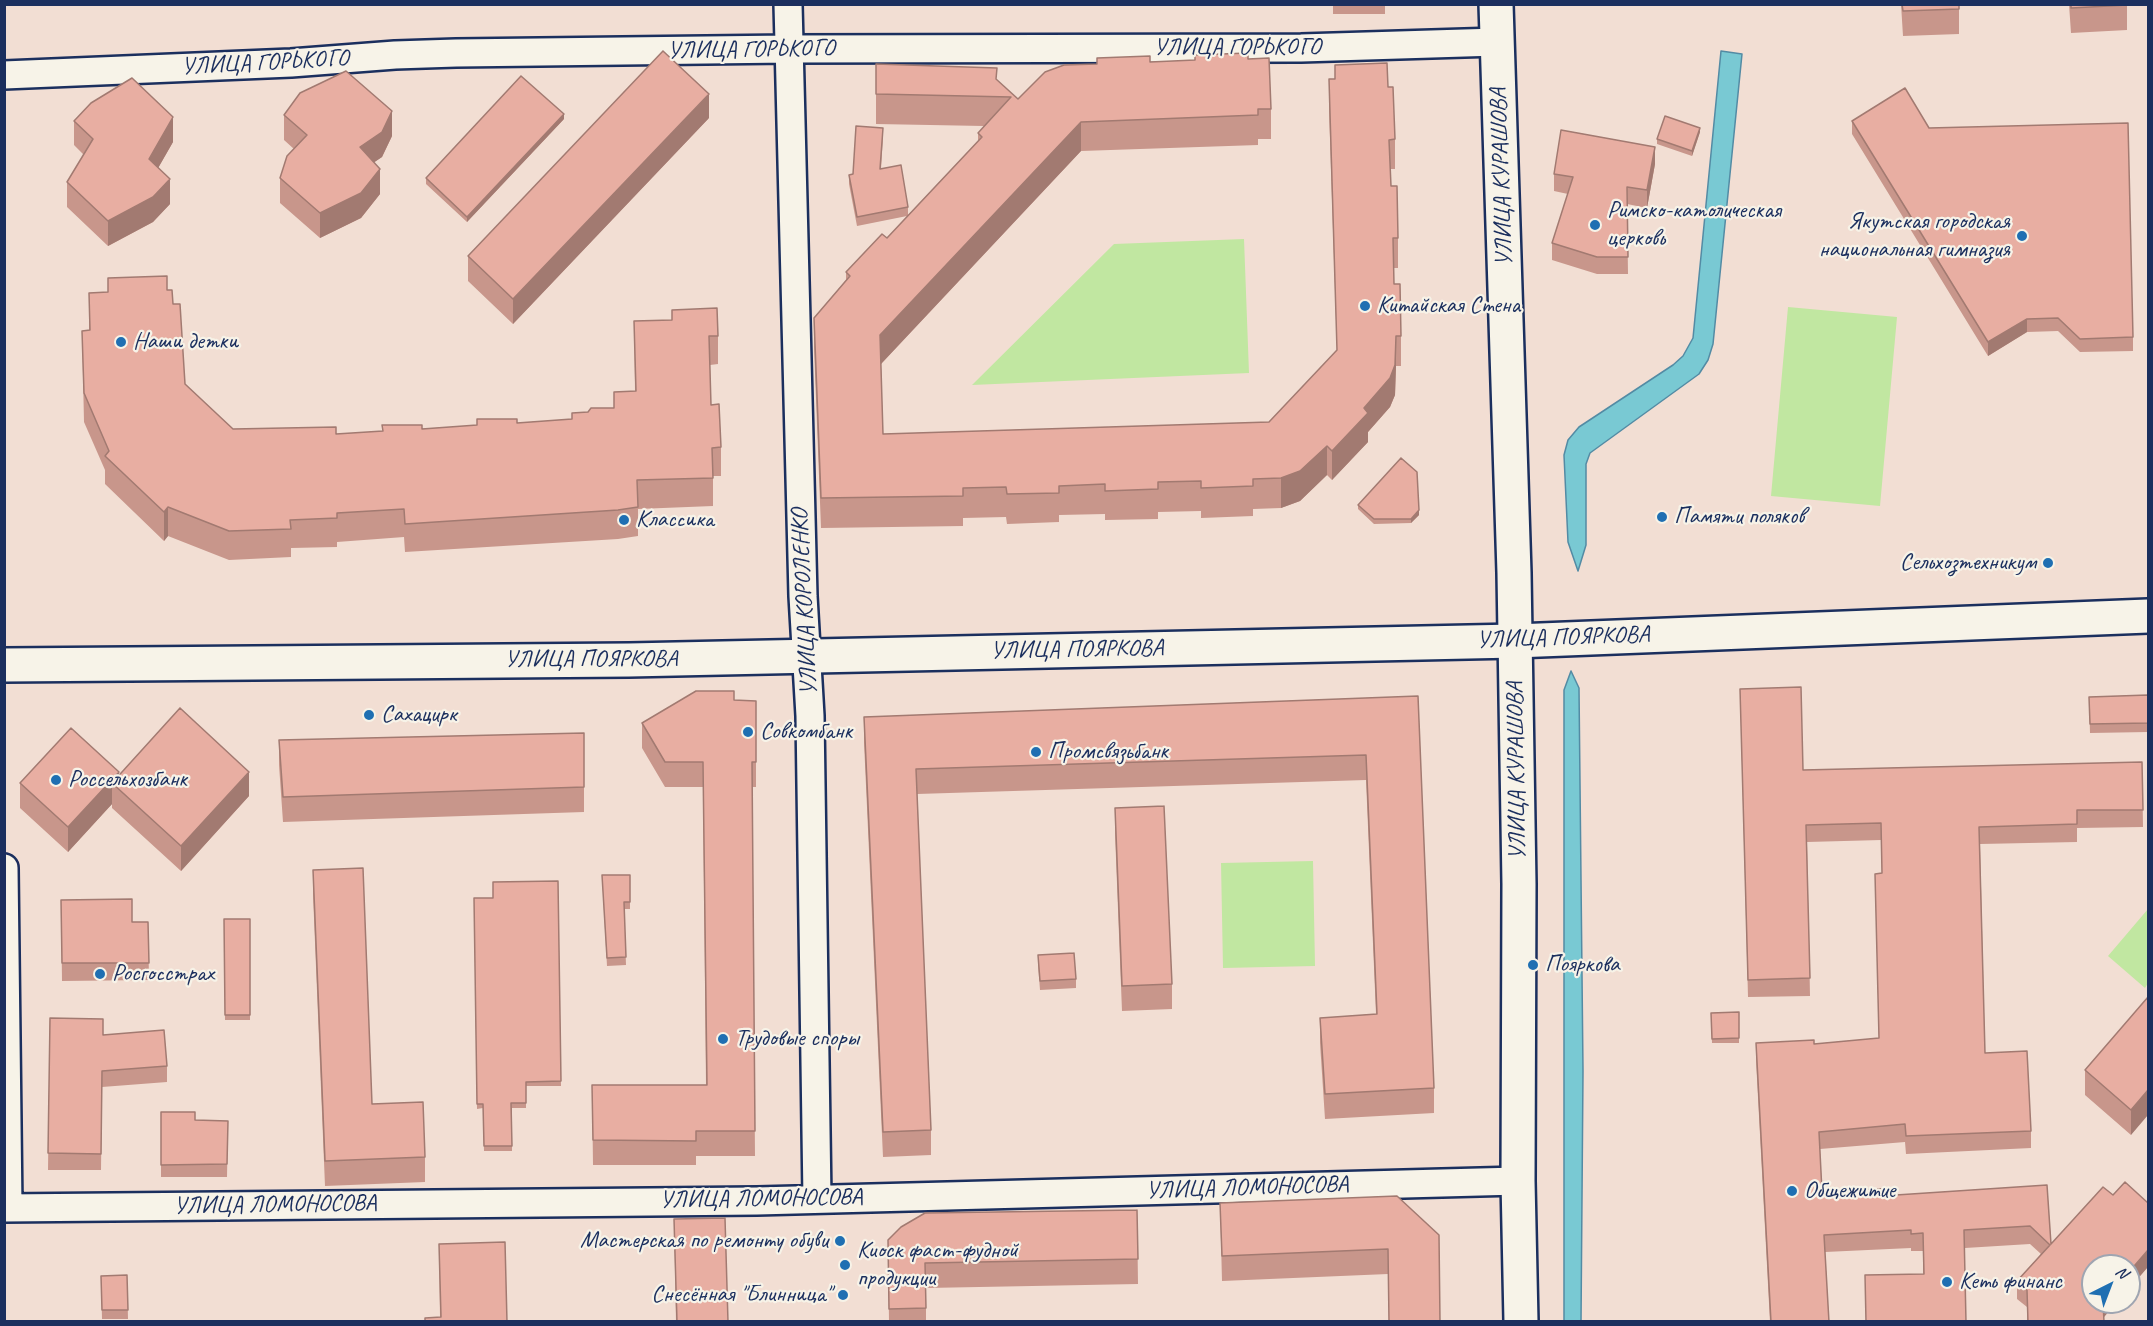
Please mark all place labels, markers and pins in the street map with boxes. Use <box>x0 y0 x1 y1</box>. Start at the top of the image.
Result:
place label: Римско-католическая церковь <box>1607 197 1781 253</box>
place label: Якутская городская национальная гимназия <box>1819 208 2010 264</box>
marker: Римско-католическая церковь <box>1588 218 1602 232</box>
marker: Якутская городская национальная гимназия <box>2015 229 2029 243</box>
place label: Китайская Стена <box>1377 292 1520 320</box>
marker: Китайская Стена <box>1358 299 1372 313</box>
place label: Наши детки <box>133 328 238 356</box>
marker: Наши детки <box>114 335 128 349</box>
place label: Памяти поляков <box>1674 503 1804 531</box>
place label: Классика <box>636 506 714 534</box>
marker: Памяти поляков <box>1655 510 1669 524</box>
marker: Классика <box>617 513 631 527</box>
place label: Сельхозтехникум <box>1900 549 2036 577</box>
marker: Сельхозтехникум <box>2041 556 2055 570</box>
place label: Сахацирк <box>381 701 457 729</box>
marker: Сахацирк <box>362 708 376 722</box>
place label: Совкомбанк <box>760 718 852 746</box>
marker: Совкомбанк <box>741 725 755 739</box>
place label: Промсвязьбанк <box>1048 738 1168 766</box>
marker: Промсвязьбанк <box>1029 745 1043 759</box>
place label: Россельхозбанк <box>68 766 187 794</box>
marker: Россельхозбанк <box>49 773 63 787</box>
place label: Пояркова <box>1545 951 1620 979</box>
marker: Пояркова <box>1526 958 1540 972</box>
place label: Росгосстрах <box>112 960 214 988</box>
marker: Росгосстрах <box>93 967 107 981</box>
place label: Трудовые споры <box>735 1025 859 1053</box>
marker: Трудовые споры <box>716 1032 730 1046</box>
place label: Общежитие <box>1804 1177 1895 1205</box>
marker: Общежитие <box>1785 1184 1799 1198</box>
place label: Мастерская по ремонту обуви <box>580 1227 828 1255</box>
marker: Мастерская по ремонту обуви <box>833 1234 847 1248</box>
place label: Киоск фаст-фудной продукции <box>857 1237 1018 1293</box>
marker: Киоск фаст-фудной продукции <box>838 1258 852 1272</box>
place label: Кеть финанс <box>1959 1268 2062 1296</box>
marker: Кеть финанс <box>1940 1275 1954 1289</box>
place label: Снесённая "Блинница" <box>651 1281 831 1309</box>
marker: Снесённая "Блинница" <box>836 1288 850 1302</box>

